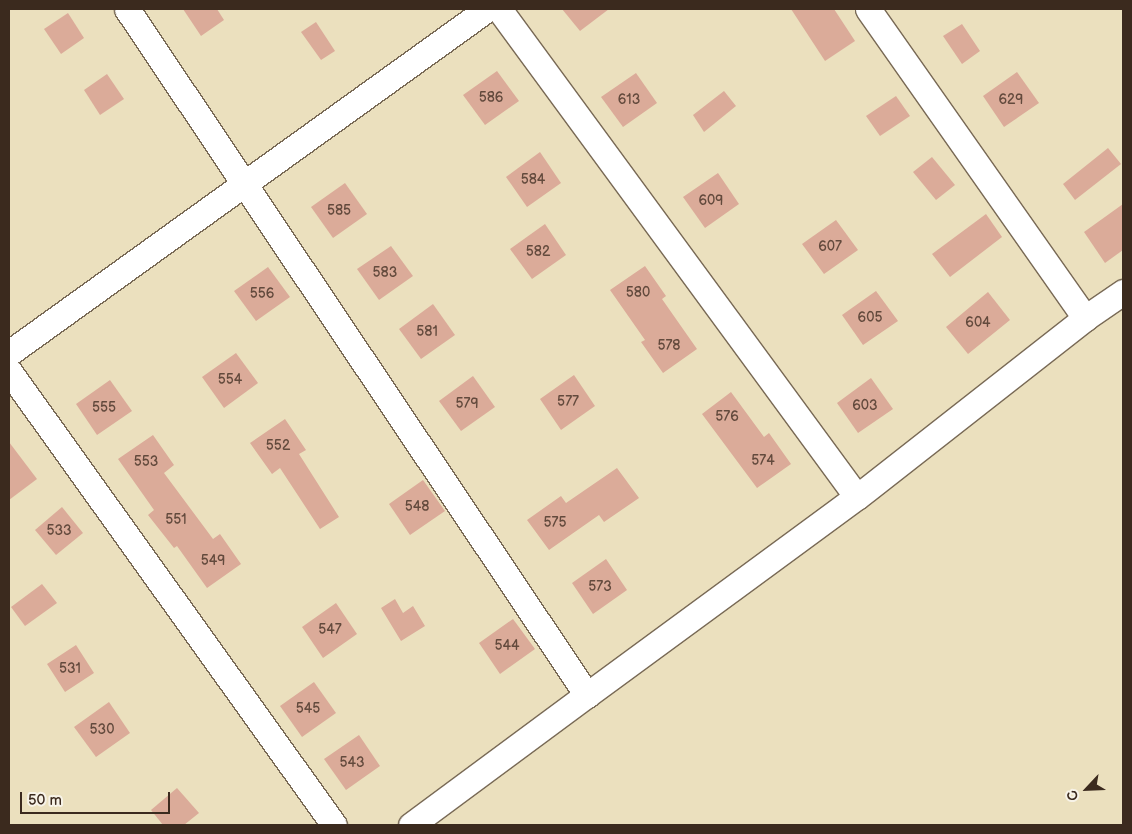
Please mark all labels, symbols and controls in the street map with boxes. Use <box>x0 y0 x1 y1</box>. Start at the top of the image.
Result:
house number: 586 <box>479 90 503 106</box>
house number: 613 <box>618 92 640 108</box>
house number: 629 <box>999 92 1023 108</box>
house number: 584 <box>521 172 545 188</box>
house number: 609 <box>699 193 723 209</box>
house number: 585 <box>327 203 351 219</box>
house number: 607 <box>818 239 842 255</box>
house number: 582 <box>526 244 550 260</box>
house number: 583 <box>373 265 397 281</box>
house number: 580 <box>626 285 650 301</box>
house number: 556 <box>250 286 274 302</box>
house number: 605 <box>858 310 882 326</box>
house number: 604 <box>965 315 991 331</box>
house number: 581 <box>416 324 438 340</box>
house number: 578 <box>657 338 681 354</box>
house number: 554 <box>218 372 242 388</box>
house number: 577 <box>557 394 579 410</box>
house number: 579 <box>456 396 478 412</box>
house number: 603 <box>852 398 878 414</box>
house number: 555 <box>92 400 116 416</box>
house number: 576 <box>715 409 739 425</box>
house number: 552 <box>266 438 290 454</box>
house number: 574 <box>751 453 775 469</box>
house number: 553 <box>134 454 158 470</box>
house number: 548 <box>405 499 429 515</box>
house number: 551 <box>165 512 187 528</box>
house number: 575 <box>544 515 566 531</box>
house number: 533 <box>46 523 72 539</box>
house number: 549 <box>201 553 225 569</box>
house number: 573 <box>588 579 612 595</box>
house number: 547 <box>318 622 342 638</box>
house number: 544 <box>494 638 520 654</box>
house number: 531 <box>59 661 81 677</box>
house number: 545 <box>296 701 320 717</box>
house number: 530 <box>90 722 114 738</box>
house number: 543 <box>339 755 365 771</box>
north arrow <box>1062 764 1112 814</box>
scale bar <box>22 782 172 814</box>
text: С <box>1063 788 1083 804</box>
text: 50 m <box>28 791 62 810</box>

